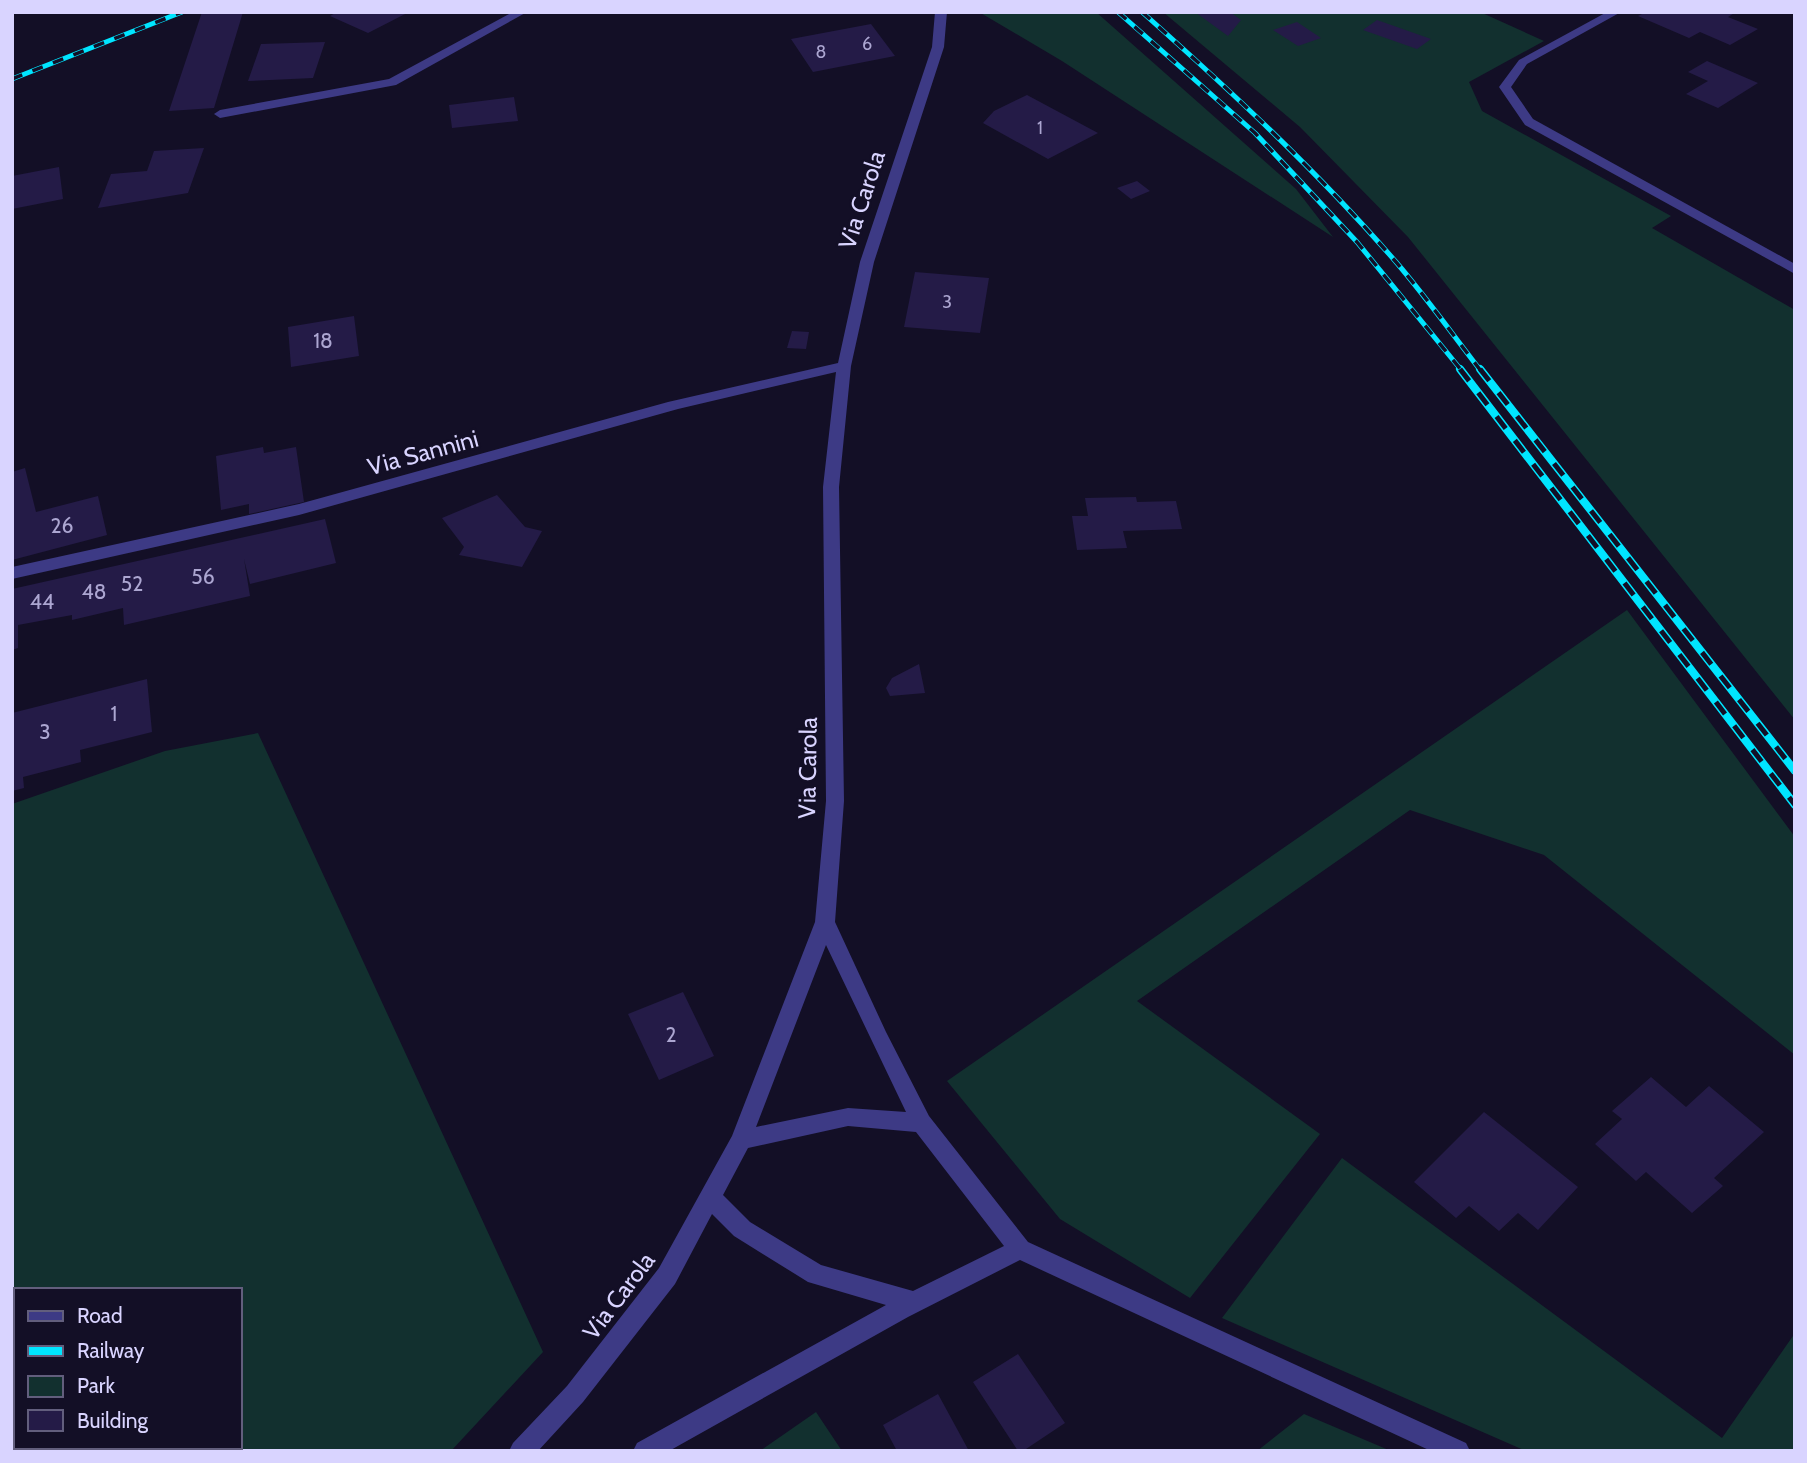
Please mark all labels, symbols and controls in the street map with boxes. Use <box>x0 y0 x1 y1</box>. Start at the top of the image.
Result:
house number: 6 <box>862 33 872 55</box>
house number: 8 <box>816 41 826 63</box>
house number: 1 <box>1037 117 1043 139</box>
street label: Via Carola <box>832 147 891 253</box>
house number: 3 <box>942 291 952 313</box>
house number: 18 <box>313 328 333 353</box>
street label: Via Sannini <box>364 424 482 481</box>
house number: 26 <box>51 513 74 538</box>
house number: 56 <box>191 564 215 589</box>
house number: 52 <box>121 571 143 596</box>
house number: 48 <box>82 579 106 604</box>
house number: 44 <box>30 589 54 614</box>
house number: 1 <box>111 701 117 726</box>
street label: Via Carola <box>792 716 823 819</box>
house number: 3 <box>39 719 51 744</box>
house number: 2 <box>665 1022 677 1047</box>
street label: Via Carola <box>576 1246 661 1345</box>
legend <box>14 1288 242 1449</box>
text: Road <box>77 1303 123 1328</box>
text: Railway <box>77 1338 145 1363</box>
text: Park <box>77 1373 115 1398</box>
text: Building <box>77 1408 149 1433</box>

